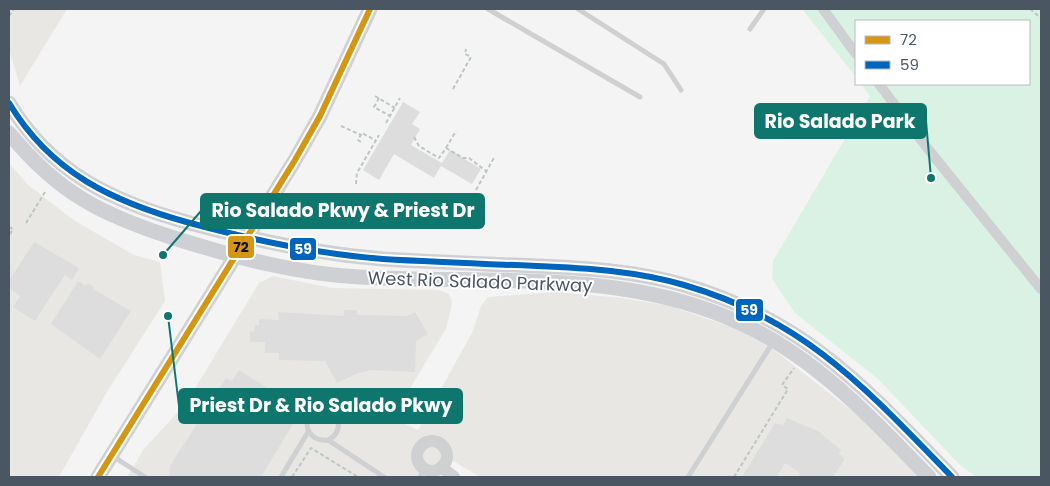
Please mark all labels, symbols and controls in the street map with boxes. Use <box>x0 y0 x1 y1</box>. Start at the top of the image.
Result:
legend <box>855 20 1030 85</box>
text: 72 <box>900 29 917 50</box>
text: 59 <box>900 54 919 75</box>
callout: Rio Salado Park <box>755 104 926 138</box>
text: Rio Salado Park <box>765 108 916 135</box>
callout: Rio Salado Pkwy & Priest Dr <box>201 194 484 228</box>
text: Rio Salado Pkwy & Priest Dr <box>211 197 475 224</box>
line badge: 72 <box>227 235 255 259</box>
text: 72 <box>233 237 249 257</box>
line badge: 59 <box>289 237 317 261</box>
text: 59 <box>294 239 312 259</box>
street label: West Rio Salado Parkway <box>367 265 593 298</box>
line badge: 59 <box>735 298 764 322</box>
text: 59 <box>740 300 758 320</box>
callout: Priest Dr & Rio Salado Pkwy <box>179 389 462 423</box>
text: Priest Dr & Rio Salado Pkwy <box>189 392 454 419</box>

